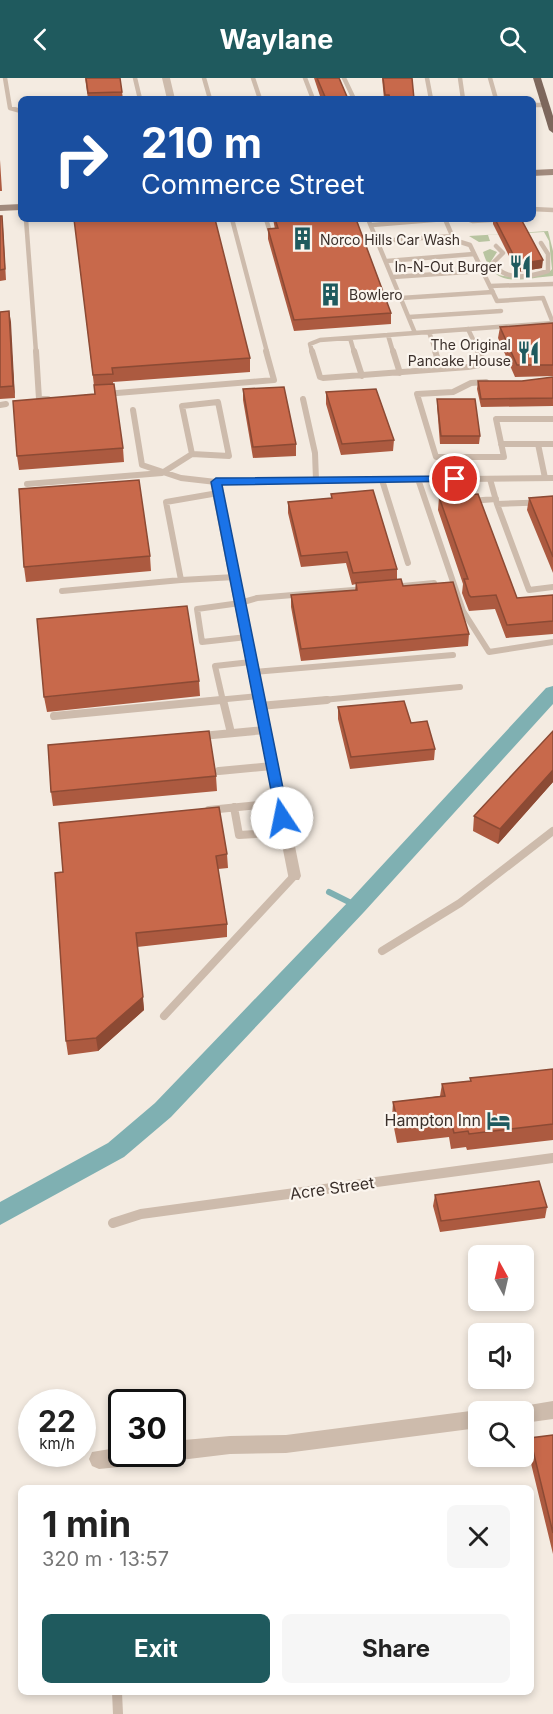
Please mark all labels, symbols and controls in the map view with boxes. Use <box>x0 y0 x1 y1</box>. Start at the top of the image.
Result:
icon: back <box>24 23 57 56</box>
text: Waylane <box>220 23 333 56</box>
icon: search <box>496 23 529 56</box>
text: 210 m <box>141 117 262 168</box>
icon: right <box>42 120 120 198</box>
text: Commerce Street <box>141 168 365 201</box>
building icon: Norco Hills Car Wash <box>289 226 315 252</box>
place label: Norco Hills Car Wash <box>320 231 460 248</box>
restaurant icon: In-N-Out Burger <box>507 253 533 279</box>
place label: In-N-Out Burger <box>395 258 502 275</box>
building icon: Bowlero <box>318 281 344 307</box>
place label: Bowlero <box>349 286 403 303</box>
place label: The Original Pancake House <box>408 336 511 369</box>
restaurant icon: The Original Pancake House <box>516 339 542 365</box>
pin <box>429 453 480 504</box>
icon: arrive <box>438 462 471 495</box>
position arrow <box>250 786 314 850</box>
hotel icon: Hampton Inn <box>486 1107 512 1133</box>
place label: Hampton Inn <box>384 1110 481 1130</box>
street label: Acre Street <box>289 1172 375 1204</box>
north arrow <box>468 1245 534 1311</box>
map controls <box>468 1245 534 1467</box>
button: sound <box>468 1323 534 1389</box>
speed limit sign: 30 <box>108 1389 186 1467</box>
button: search <box>468 1401 534 1467</box>
text: 22 <box>38 1403 76 1439</box>
text: km/h <box>39 1434 75 1453</box>
text: 1 min <box>42 1502 131 1546</box>
button: close <box>447 1505 510 1568</box>
text: 320 m · 13:57 <box>42 1547 169 1571</box>
button: Exit <box>42 1614 270 1683</box>
button: Share <box>282 1614 510 1683</box>

